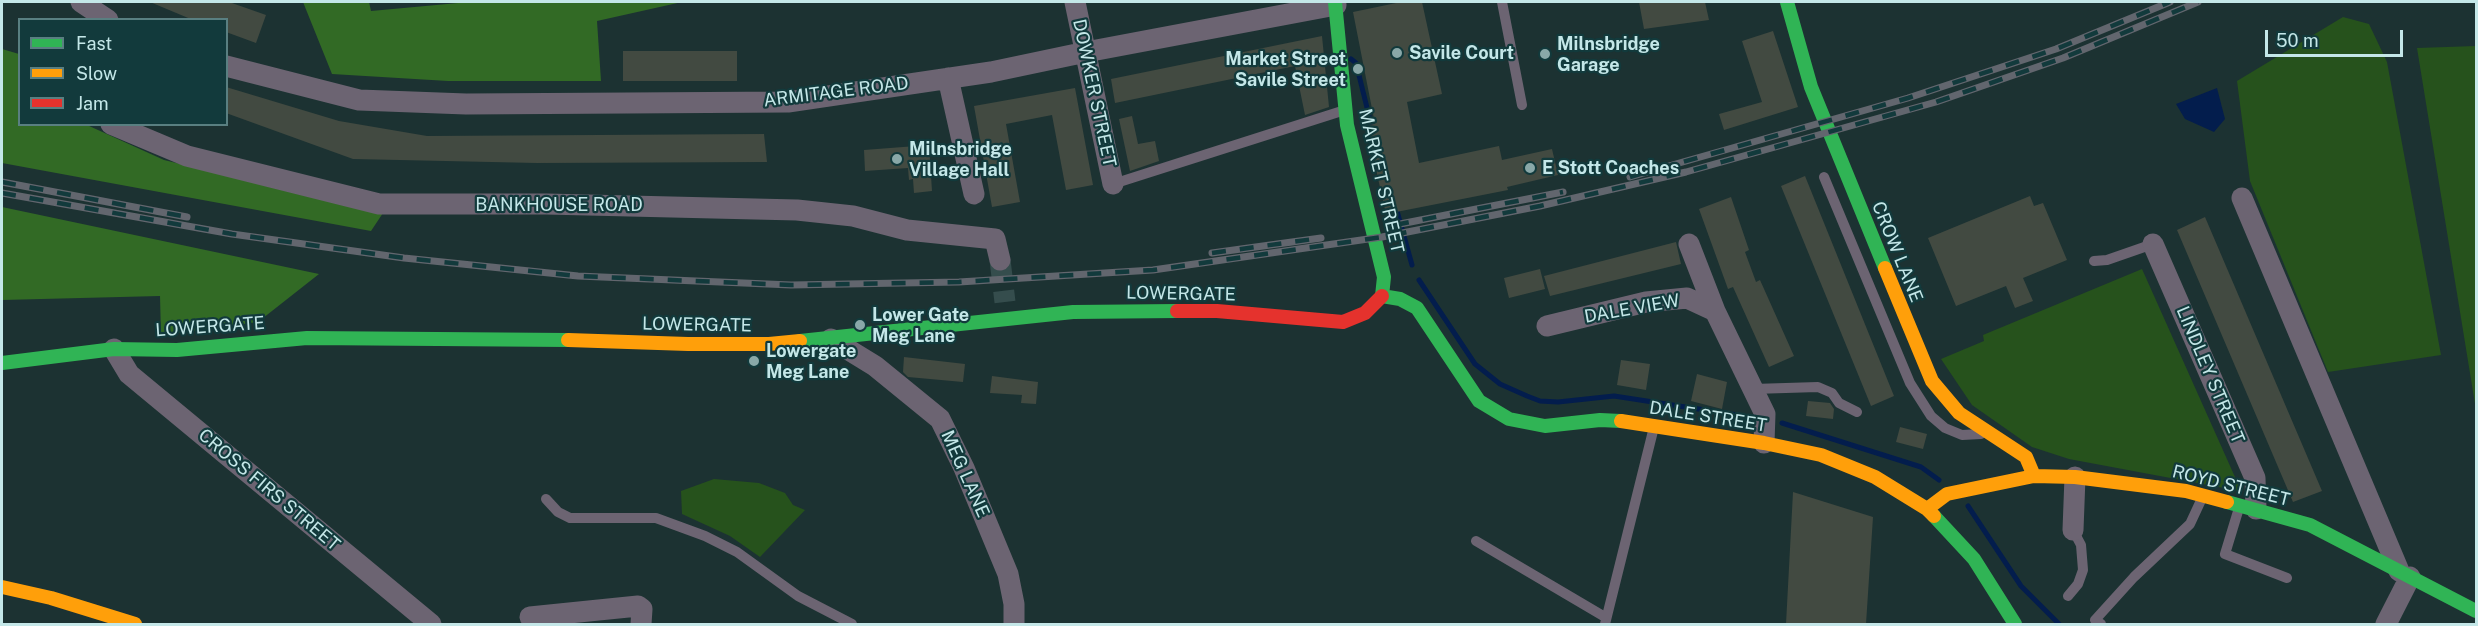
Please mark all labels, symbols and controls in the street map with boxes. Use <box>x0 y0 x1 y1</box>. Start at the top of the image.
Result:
street label: DOWKER STREET <box>1068 17 1120 169</box>
legend <box>18 18 228 126</box>
scale bar <box>2268 18 2406 56</box>
text: 50 m <box>2276 30 2319 51</box>
text: Fast <box>76 33 112 54</box>
place label: Milnsbridge Garage <box>1557 33 1660 76</box>
place label: Savile Court <box>1409 42 1514 64</box>
marker: Savile Court <box>1390 46 1404 60</box>
marker: Milnsbridge Garage <box>1538 47 1552 61</box>
place label: Market Street Savile Street <box>1225 48 1346 90</box>
marker: Market Street Savile Street <box>1351 62 1365 76</box>
text: Slow <box>76 63 117 84</box>
street label: ARMITAGE ROAD <box>762 72 910 112</box>
text: Jam <box>76 93 109 114</box>
street label: MARKET STREET <box>1354 107 1408 255</box>
place label: Milnsbridge Village Hall <box>909 138 1012 180</box>
marker: Milnsbridge Village Hall <box>890 152 904 166</box>
place label: E Stott Coaches <box>1542 157 1679 179</box>
marker: E Stott Coaches <box>1523 161 1537 175</box>
street label: BANKHOUSE ROAD <box>475 194 643 216</box>
street label: CROW LANE <box>1867 198 1927 306</box>
street label: LOWERGATE <box>1126 282 1236 306</box>
street label: DALE VIEW <box>1583 290 1681 328</box>
street label: LINDLEY STREET <box>2171 303 2249 447</box>
place label: Lower Gate Meg Lane <box>872 304 969 346</box>
street label: LOWERGATE <box>155 312 265 342</box>
street label: LOWERGATE <box>642 313 752 337</box>
marker: Lower Gate Meg Lane <box>853 318 867 332</box>
place label: Lowergate Meg Lane <box>766 340 856 382</box>
marker: Lowergate Meg Lane <box>747 354 761 368</box>
street label: DALE STREET <box>1648 397 1768 437</box>
street label: CROSS FIRS STREET <box>194 424 344 556</box>
street label: MEG LANE <box>936 427 994 521</box>
street label: ROYD STREET <box>2170 461 2292 511</box>

